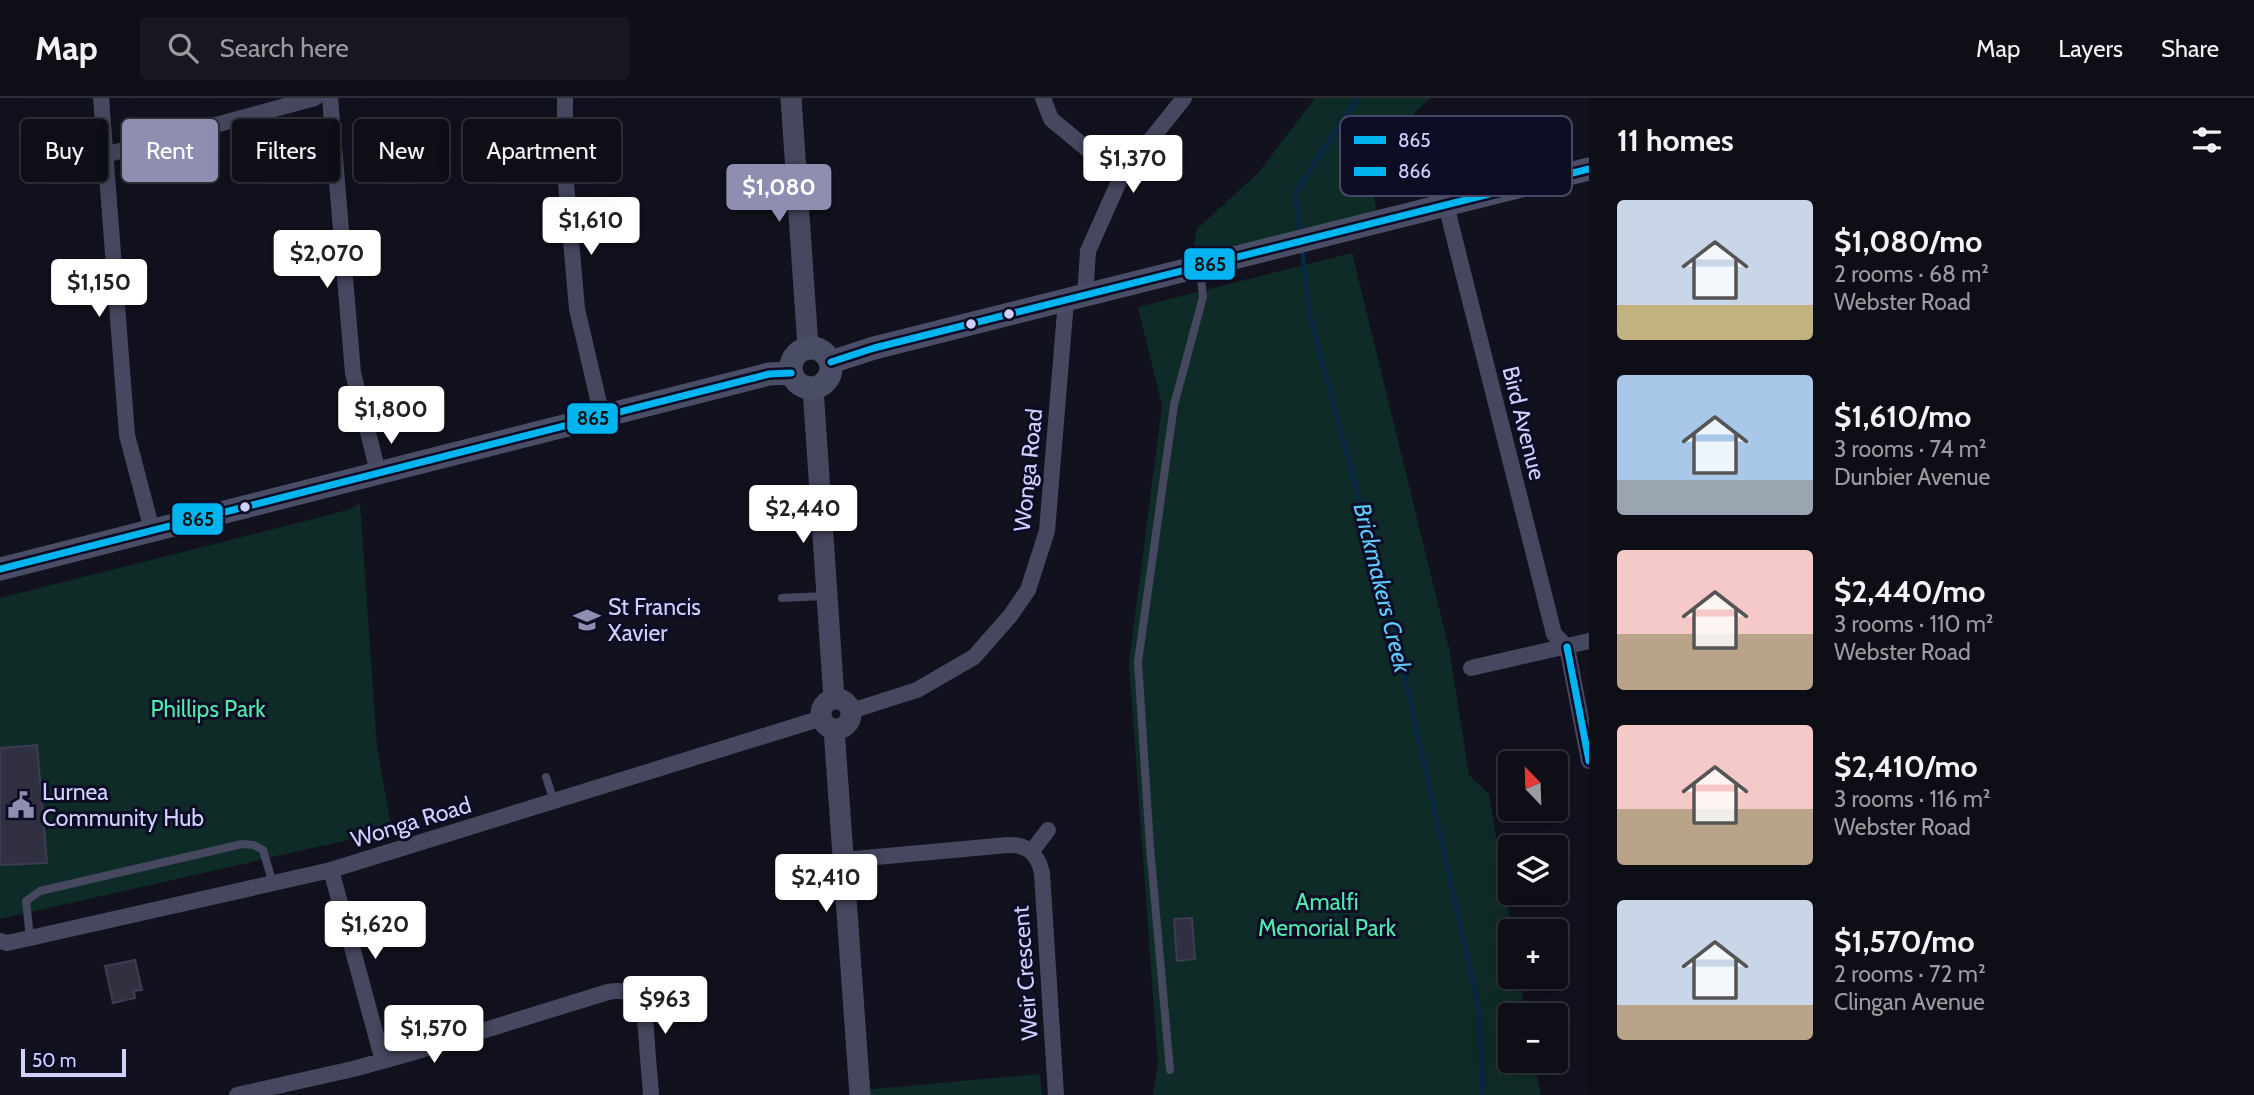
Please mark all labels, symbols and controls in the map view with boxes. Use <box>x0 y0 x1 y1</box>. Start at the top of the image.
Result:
search box <box>140 17 630 80</box>
text: Map <box>35 28 98 68</box>
icon: search <box>164 29 202 67</box>
text: Search here <box>220 32 349 64</box>
text: Map <box>1976 34 2020 63</box>
text: Layers <box>2058 34 2123 63</box>
text: Share <box>2161 34 2219 63</box>
legend <box>1340 116 1572 196</box>
chip: Buy <box>21 119 108 182</box>
chip: Rent <box>122 119 218 182</box>
chip: Filters <box>232 119 340 182</box>
chip: New <box>354 119 449 182</box>
chip: Apartment <box>463 119 621 182</box>
icon: filters <box>2188 121 2226 159</box>
text: 11 homes <box>1617 122 1734 159</box>
text: 865 <box>1398 129 1431 152</box>
pin: $1,370 <box>1076 136 1190 195</box>
text: $1,370 <box>1099 144 1167 172</box>
text: 866 <box>1398 160 1431 183</box>
pin: $1,080 <box>722 164 836 224</box>
text: $1,080 <box>742 173 816 201</box>
pin: $1,610 <box>534 198 648 257</box>
text: $1,610 <box>559 206 623 234</box>
text: $1,080/mo <box>1834 223 1982 260</box>
icon: home <box>1673 228 1757 312</box>
pin: $2,070 <box>270 230 384 290</box>
text: $2,070 <box>290 239 364 267</box>
line badge: 865 <box>1183 247 1236 281</box>
text: 865 <box>1194 253 1226 276</box>
pin: $1,150 <box>42 260 156 319</box>
text: 2 rooms · 68 m² <box>1834 260 1989 288</box>
text: $1,150 <box>67 268 131 296</box>
text: Webster Road <box>1834 288 1971 316</box>
unlabelled marker <box>1002 307 1016 321</box>
unlabelled marker <box>964 317 978 331</box>
street label: Bird Avenue <box>1496 363 1552 483</box>
pin: $1,800 <box>334 386 448 446</box>
text: $1,800 <box>354 395 428 423</box>
text: $1,610/mo <box>1834 398 1971 435</box>
line badge: 865 <box>566 402 619 435</box>
icon: home <box>1673 403 1757 487</box>
text: 865 <box>577 407 609 430</box>
street label: Wonga Road <box>1008 407 1048 533</box>
text: 3 rooms · 74 m² <box>1834 435 1986 463</box>
text: Dunbier Avenue <box>1834 463 1990 491</box>
pin: $2,440 <box>746 486 860 545</box>
text: $2,440 <box>765 494 841 522</box>
unlabelled marker <box>238 500 252 514</box>
water label: Brickmakers Creek <box>1347 500 1418 676</box>
line badge: 865 <box>171 502 224 536</box>
text: 865 <box>182 508 214 531</box>
text: $2,440/mo <box>1834 573 1985 610</box>
icon: home <box>1673 578 1757 662</box>
place label: St Francis Xavier <box>608 593 701 647</box>
school or university icon: St Francis Xavier <box>572 605 602 635</box>
text: 3 rooms · 110 m² <box>1834 610 1993 638</box>
text: Webster Road <box>1834 638 1971 666</box>
park label: Phillips Park <box>150 695 266 723</box>
text: $2,410/mo <box>1834 748 1978 785</box>
north arrow <box>1498 751 1568 821</box>
map controls <box>1498 751 1568 1073</box>
icon: home <box>1673 753 1757 837</box>
place label: Lurnea Community Hub <box>42 778 204 832</box>
text: 3 rooms · 116 m² <box>1834 785 1990 813</box>
public building icon: Lurnea Community Hub <box>6 790 36 820</box>
street label: Wonga Road <box>348 790 474 854</box>
text: Webster Road <box>1834 813 1971 841</box>
button: layers <box>1498 835 1568 905</box>
pin: $2,410 <box>769 854 883 914</box>
text: $2,410 <box>791 863 861 891</box>
park label: Amalfi Memorial Park <box>1258 888 1397 942</box>
pin: $1,620 <box>318 902 432 961</box>
street label: Weir Crescent <box>1006 905 1044 1041</box>
text: $1,620 <box>341 910 409 938</box>
button: + <box>1498 919 1568 989</box>
text: $1,570/mo <box>1834 923 1975 960</box>
icon: home <box>1673 928 1757 1012</box>
text: 2 rooms · 72 m² <box>1834 960 1986 988</box>
pin: $963 <box>624 976 706 1036</box>
text: $963 <box>639 985 691 1013</box>
text: Clingan Avenue <box>1834 988 1985 1016</box>
button: − <box>1498 1003 1568 1073</box>
pin: $1,570 <box>377 1006 491 1065</box>
text: $1,570 <box>400 1014 468 1042</box>
scale bar <box>21 1046 126 1078</box>
text: 50 m <box>32 1049 76 1072</box>

